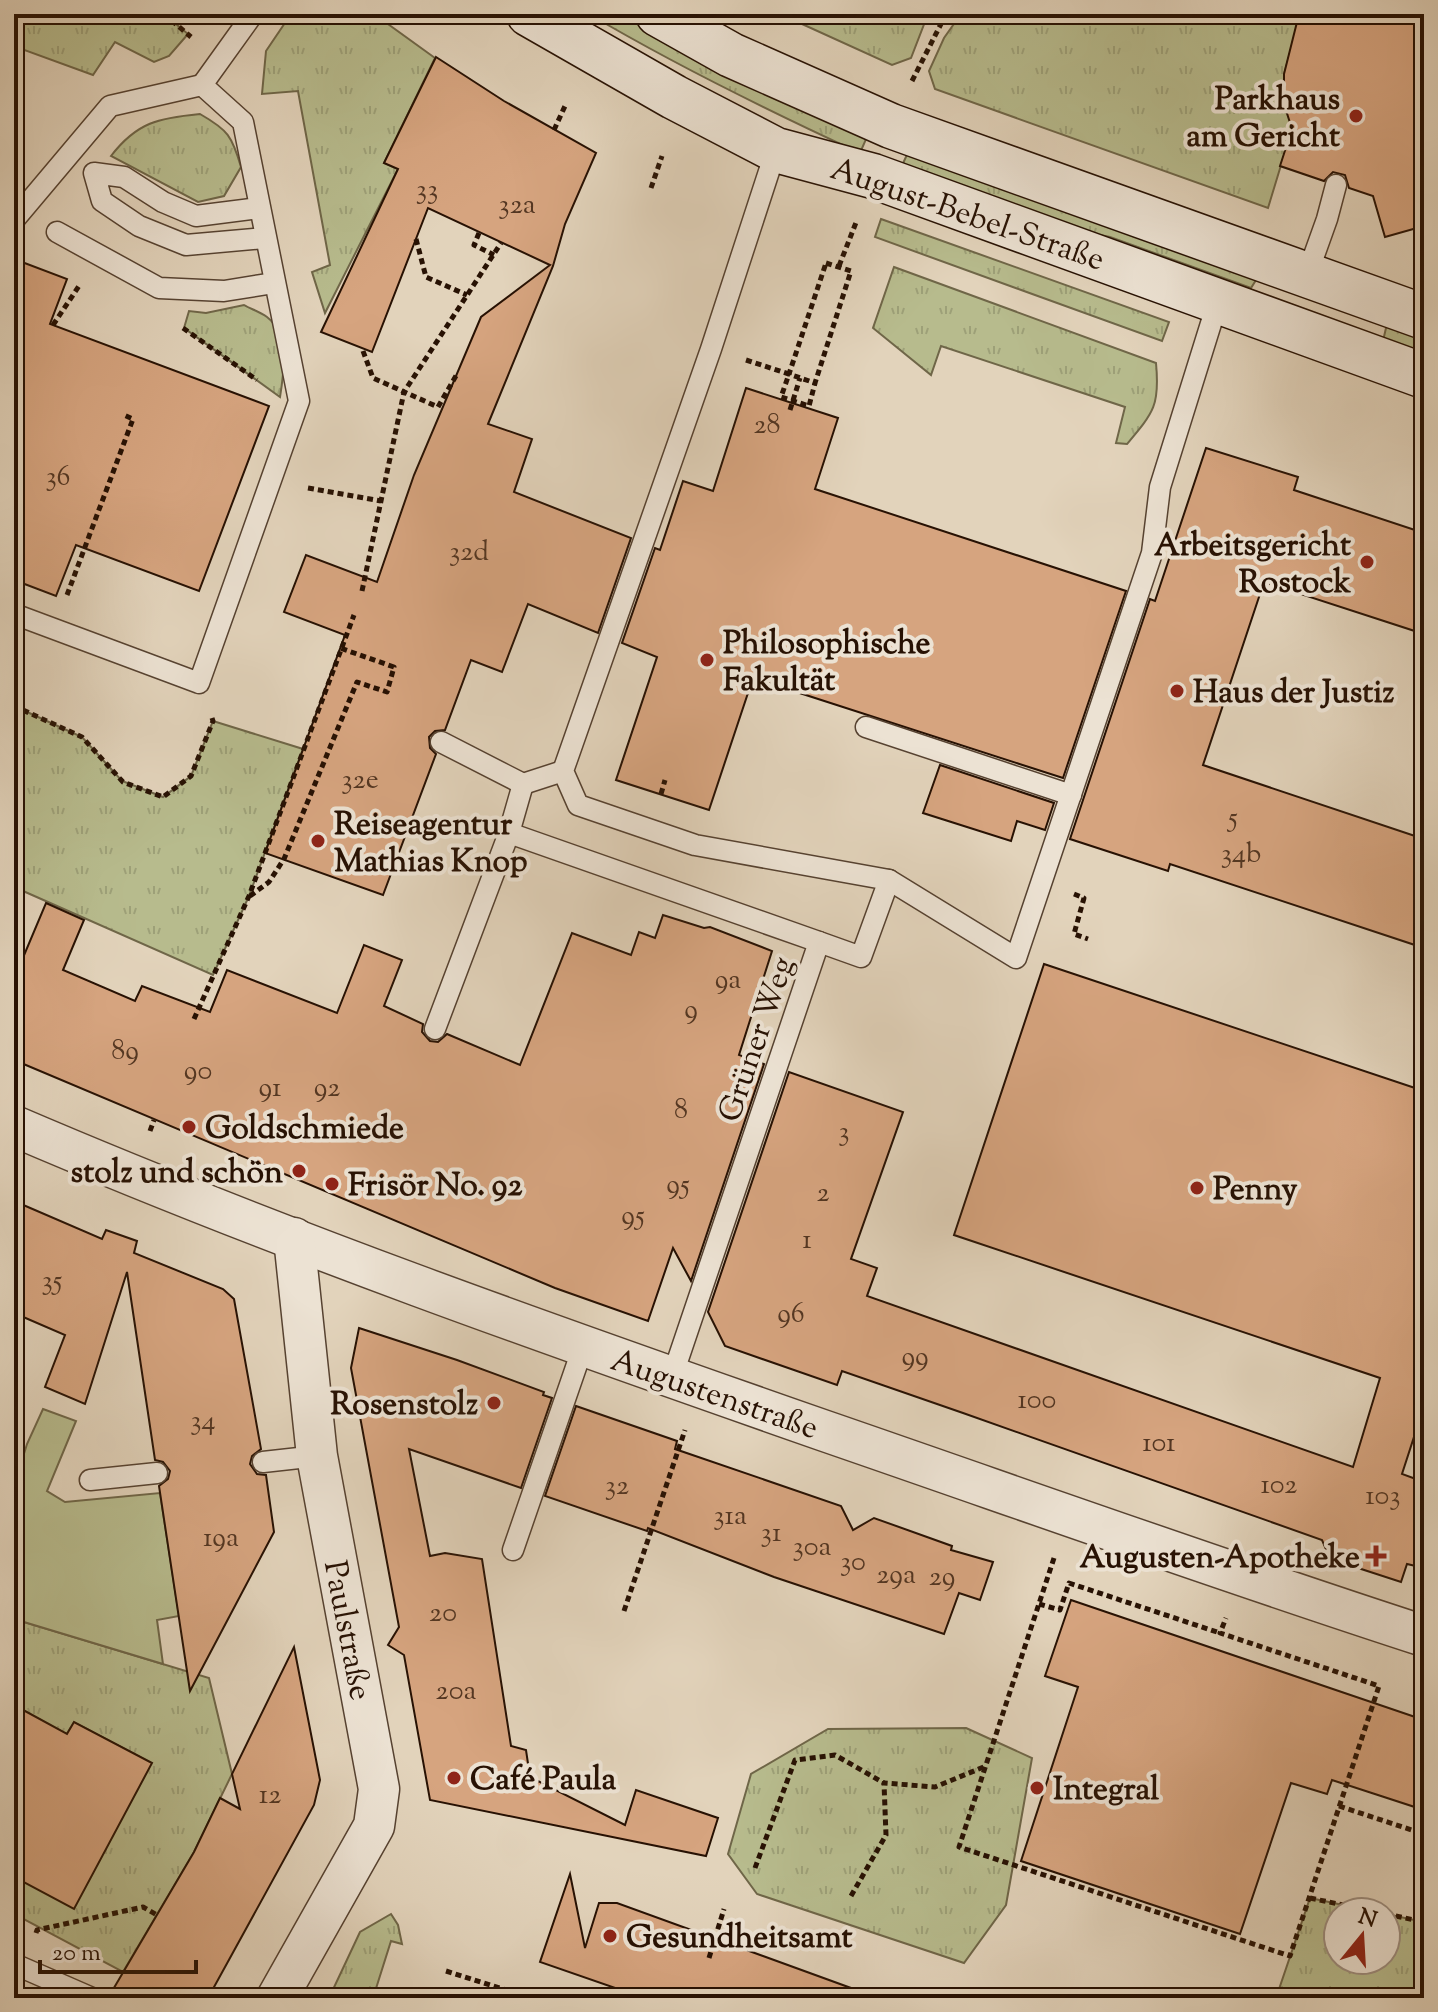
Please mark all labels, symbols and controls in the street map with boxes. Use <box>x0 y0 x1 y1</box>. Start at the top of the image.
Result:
place label: Parkhaus am Gericht <box>1186 78 1340 161</box>
marker: Parkhaus am Gericht <box>1347 107 1365 125</box>
street label: August-Bebel-Straße <box>824 147 1110 284</box>
house number: 33 <box>416 171 438 211</box>
house number: 32a <box>498 186 536 226</box>
house number: 28 <box>753 406 781 446</box>
house number: 36 <box>46 458 70 498</box>
place label: Arbeitsgericht Rostock <box>1154 524 1352 607</box>
house number: 32d <box>449 533 489 573</box>
marker: Arbeitsgericht Rostock <box>1358 553 1376 571</box>
place label: Philosophische Fakultät <box>723 622 931 705</box>
marker: Philosophische Fakultät <box>698 651 716 669</box>
place label: Haus der Justiz <box>1193 671 1394 717</box>
marker: Haus der Justiz <box>1168 682 1186 700</box>
house number: 32e <box>341 761 379 801</box>
house number: 5 <box>1226 799 1238 839</box>
place label: Reiseagentur Mathias Knop <box>334 803 528 886</box>
marker: Reiseagentur Mathias Knop <box>309 832 327 850</box>
house number: 34b <box>1221 835 1261 875</box>
street label: Grüner Weg <box>708 951 808 1129</box>
house number: 9a <box>715 961 741 1001</box>
house number: 9 <box>684 991 698 1031</box>
house number: 89 <box>111 1032 139 1072</box>
house number: 90 <box>184 1052 212 1092</box>
house number: 91 <box>258 1069 282 1109</box>
house number: 92 <box>314 1069 340 1109</box>
house number: 8 <box>674 1091 688 1131</box>
place label: Goldschmiede <box>205 1107 404 1153</box>
house number: 3 <box>838 1113 850 1153</box>
marker: Goldschmiede <box>180 1118 198 1136</box>
place label: stolz und schön <box>71 1151 283 1197</box>
marker: stolz und schön <box>290 1162 308 1180</box>
place label: Frisör No. 92 <box>348 1164 522 1210</box>
house number: 95 <box>666 1166 690 1206</box>
place label: Penny <box>1213 1168 1297 1214</box>
house number: 2 <box>816 1174 830 1214</box>
marker: Frisör No. 92 <box>323 1175 341 1193</box>
marker: Penny <box>1188 1179 1206 1197</box>
house number: 95 <box>621 1197 645 1237</box>
house number: 1 <box>802 1221 812 1261</box>
house number: 35 <box>42 1262 63 1302</box>
house number: 96 <box>777 1295 805 1335</box>
house number: 99 <box>901 1338 929 1378</box>
street label: Augustenstraße <box>604 1339 824 1453</box>
house number: 100 <box>1018 1381 1056 1421</box>
place label: Rosenstolz <box>330 1383 478 1429</box>
marker: Rosenstolz <box>485 1394 503 1412</box>
house number: 34 <box>190 1402 216 1442</box>
house number: 101 <box>1142 1424 1176 1464</box>
house number: 102 <box>1261 1466 1297 1506</box>
house number: 32 <box>605 1467 629 1507</box>
house number: 103 <box>1365 1477 1401 1517</box>
house number: 31a <box>713 1497 747 1537</box>
house number: 31 <box>761 1514 781 1554</box>
house number: 19a <box>203 1519 239 1559</box>
house number: 30a <box>793 1528 831 1568</box>
place label: Augusten-Apotheke <box>1080 1536 1360 1582</box>
house number: 30 <box>840 1543 866 1583</box>
marker: Augusten-Apotheke <box>1367 1547 1385 1565</box>
house number: 29a <box>876 1556 916 1596</box>
street label: Paulstraße <box>310 1557 382 1704</box>
house number: 29 <box>929 1558 955 1598</box>
house number: 20 <box>429 1594 457 1634</box>
house number: 20a <box>436 1672 477 1712</box>
place label: Café Paula <box>470 1758 616 1804</box>
place label: Integral <box>1053 1768 1159 1814</box>
marker: Café Paula <box>445 1769 463 1787</box>
house number: 12 <box>259 1776 281 1816</box>
marker: Integral <box>1028 1779 1046 1797</box>
north arrow <box>1322 1896 1402 1976</box>
text: N <box>1354 1902 1381 1938</box>
place label: Gesundheitsamt <box>626 1916 852 1962</box>
scale bar <box>40 1924 196 1974</box>
marker: Gesundheitsamt <box>601 1927 619 1945</box>
text: 20 m <box>52 1937 101 1971</box>

